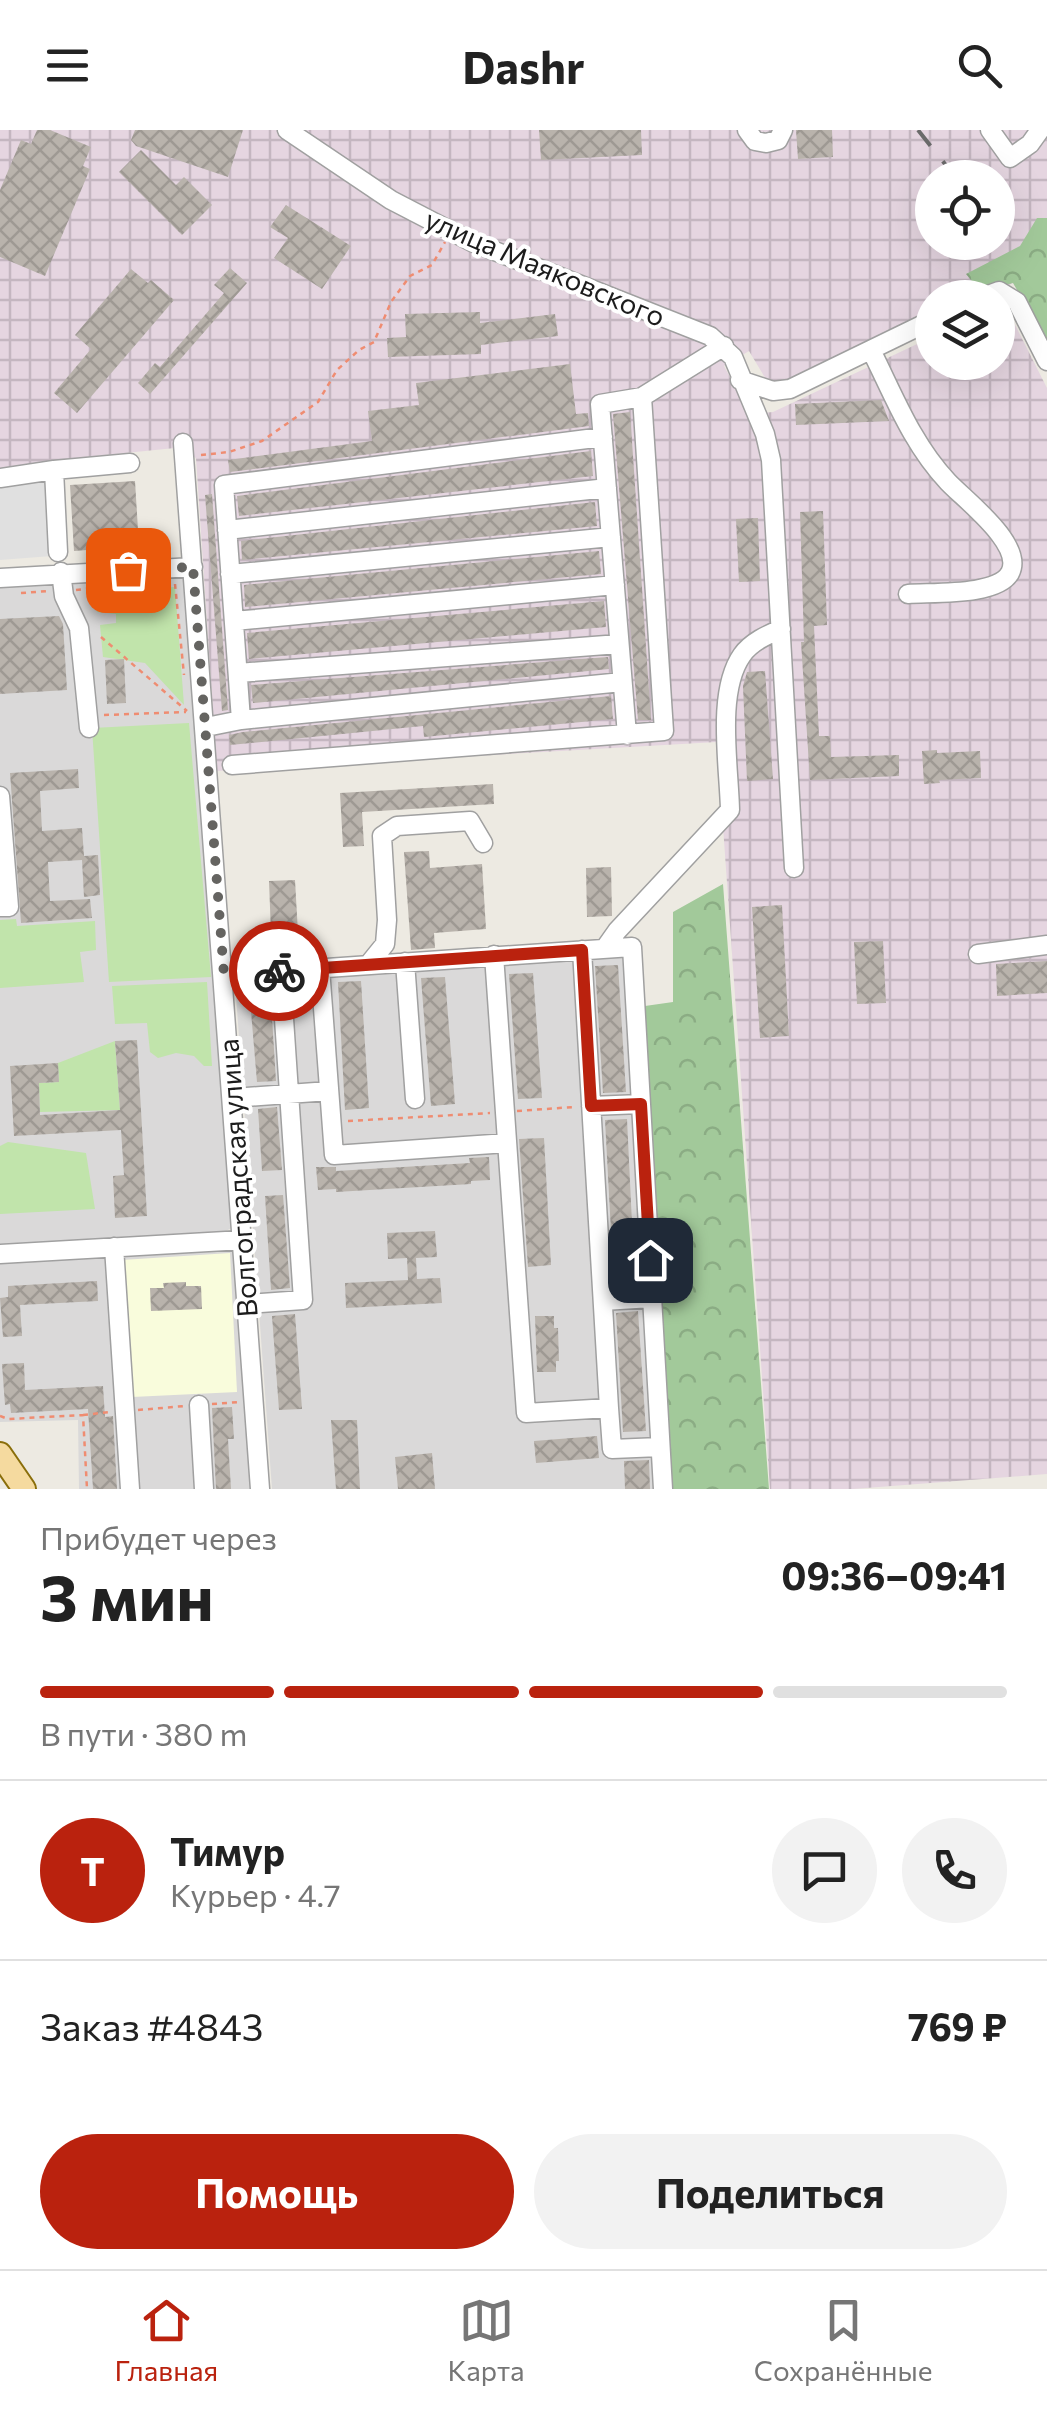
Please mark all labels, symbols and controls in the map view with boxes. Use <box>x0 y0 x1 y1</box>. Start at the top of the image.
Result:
icon: menu <box>40 38 95 93</box>
text: Dashr <box>462 38 585 93</box>
icon: search <box>952 38 1007 93</box>
map controls <box>915 160 1015 380</box>
button: locate <box>915 160 1015 260</box>
street label: улица Маяковского <box>420 201 670 333</box>
button: layers <box>915 280 1015 380</box>
pin <box>86 528 171 613</box>
icon: bag <box>101 543 156 598</box>
courier <box>229 921 329 1021</box>
icon: bike <box>252 944 307 999</box>
street label: Волгоградская улица <box>210 1038 264 1318</box>
pin <box>608 1218 693 1303</box>
icon: home <box>623 1233 678 1288</box>
text: Прибудет через <box>40 1517 277 1557</box>
text: 09:36–09:41 <box>781 1551 1007 1598</box>
text: 3 мин <box>40 1555 214 1634</box>
text: В пути · 380 m <box>40 1713 247 1753</box>
button: chat <box>772 1818 877 1923</box>
button: phone <box>902 1818 1007 1923</box>
text: Тимур <box>170 1827 285 1874</box>
text: Т <box>80 1847 105 1894</box>
text: Курьер · 4.7 <box>170 1874 341 1914</box>
text: Заказ #4843 <box>40 2002 263 2049</box>
text: 769 ₽ <box>908 2002 1007 2049</box>
button: Помощь <box>40 2134 514 2249</box>
button: Поделиться <box>534 2134 1007 2249</box>
tab: Главная <box>115 2293 218 2387</box>
tab: Карта <box>447 2293 525 2387</box>
tab: Сохранённые <box>754 2293 932 2387</box>

